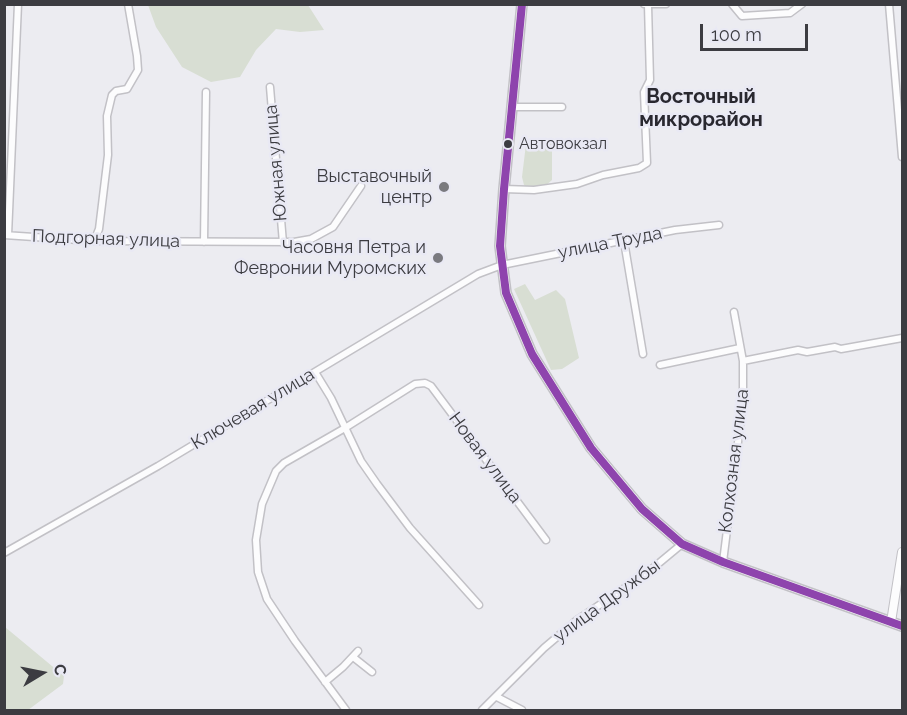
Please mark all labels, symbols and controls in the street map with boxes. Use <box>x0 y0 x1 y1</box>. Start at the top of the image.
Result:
scale bar <box>703 12 811 50</box>
text: 100 m <box>711 24 762 45</box>
district label: Восточный микрорайон <box>639 85 763 132</box>
street label: Южная улица <box>260 104 292 222</box>
place label: Автовокзал <box>519 134 607 154</box>
marker: Автовокзал <box>502 138 514 150</box>
place label: Выставочный центр <box>317 166 432 208</box>
marker: Выставочный центр <box>437 180 451 194</box>
street label: улица Труда <box>556 222 664 264</box>
street label: Подгорная улица <box>32 226 180 252</box>
place label: Часовня Петра и Февронии Муромских <box>234 237 426 280</box>
marker: Часовня Петра и Февронии Муромских <box>431 251 445 265</box>
street label: Ключевая улица <box>188 364 318 454</box>
street label: Колхозная улица <box>714 388 754 534</box>
street label: Новая улица <box>444 408 526 508</box>
street label: улица Дружбы <box>549 555 665 647</box>
north arrow <box>12 643 72 703</box>
text: С <box>50 663 71 677</box>

